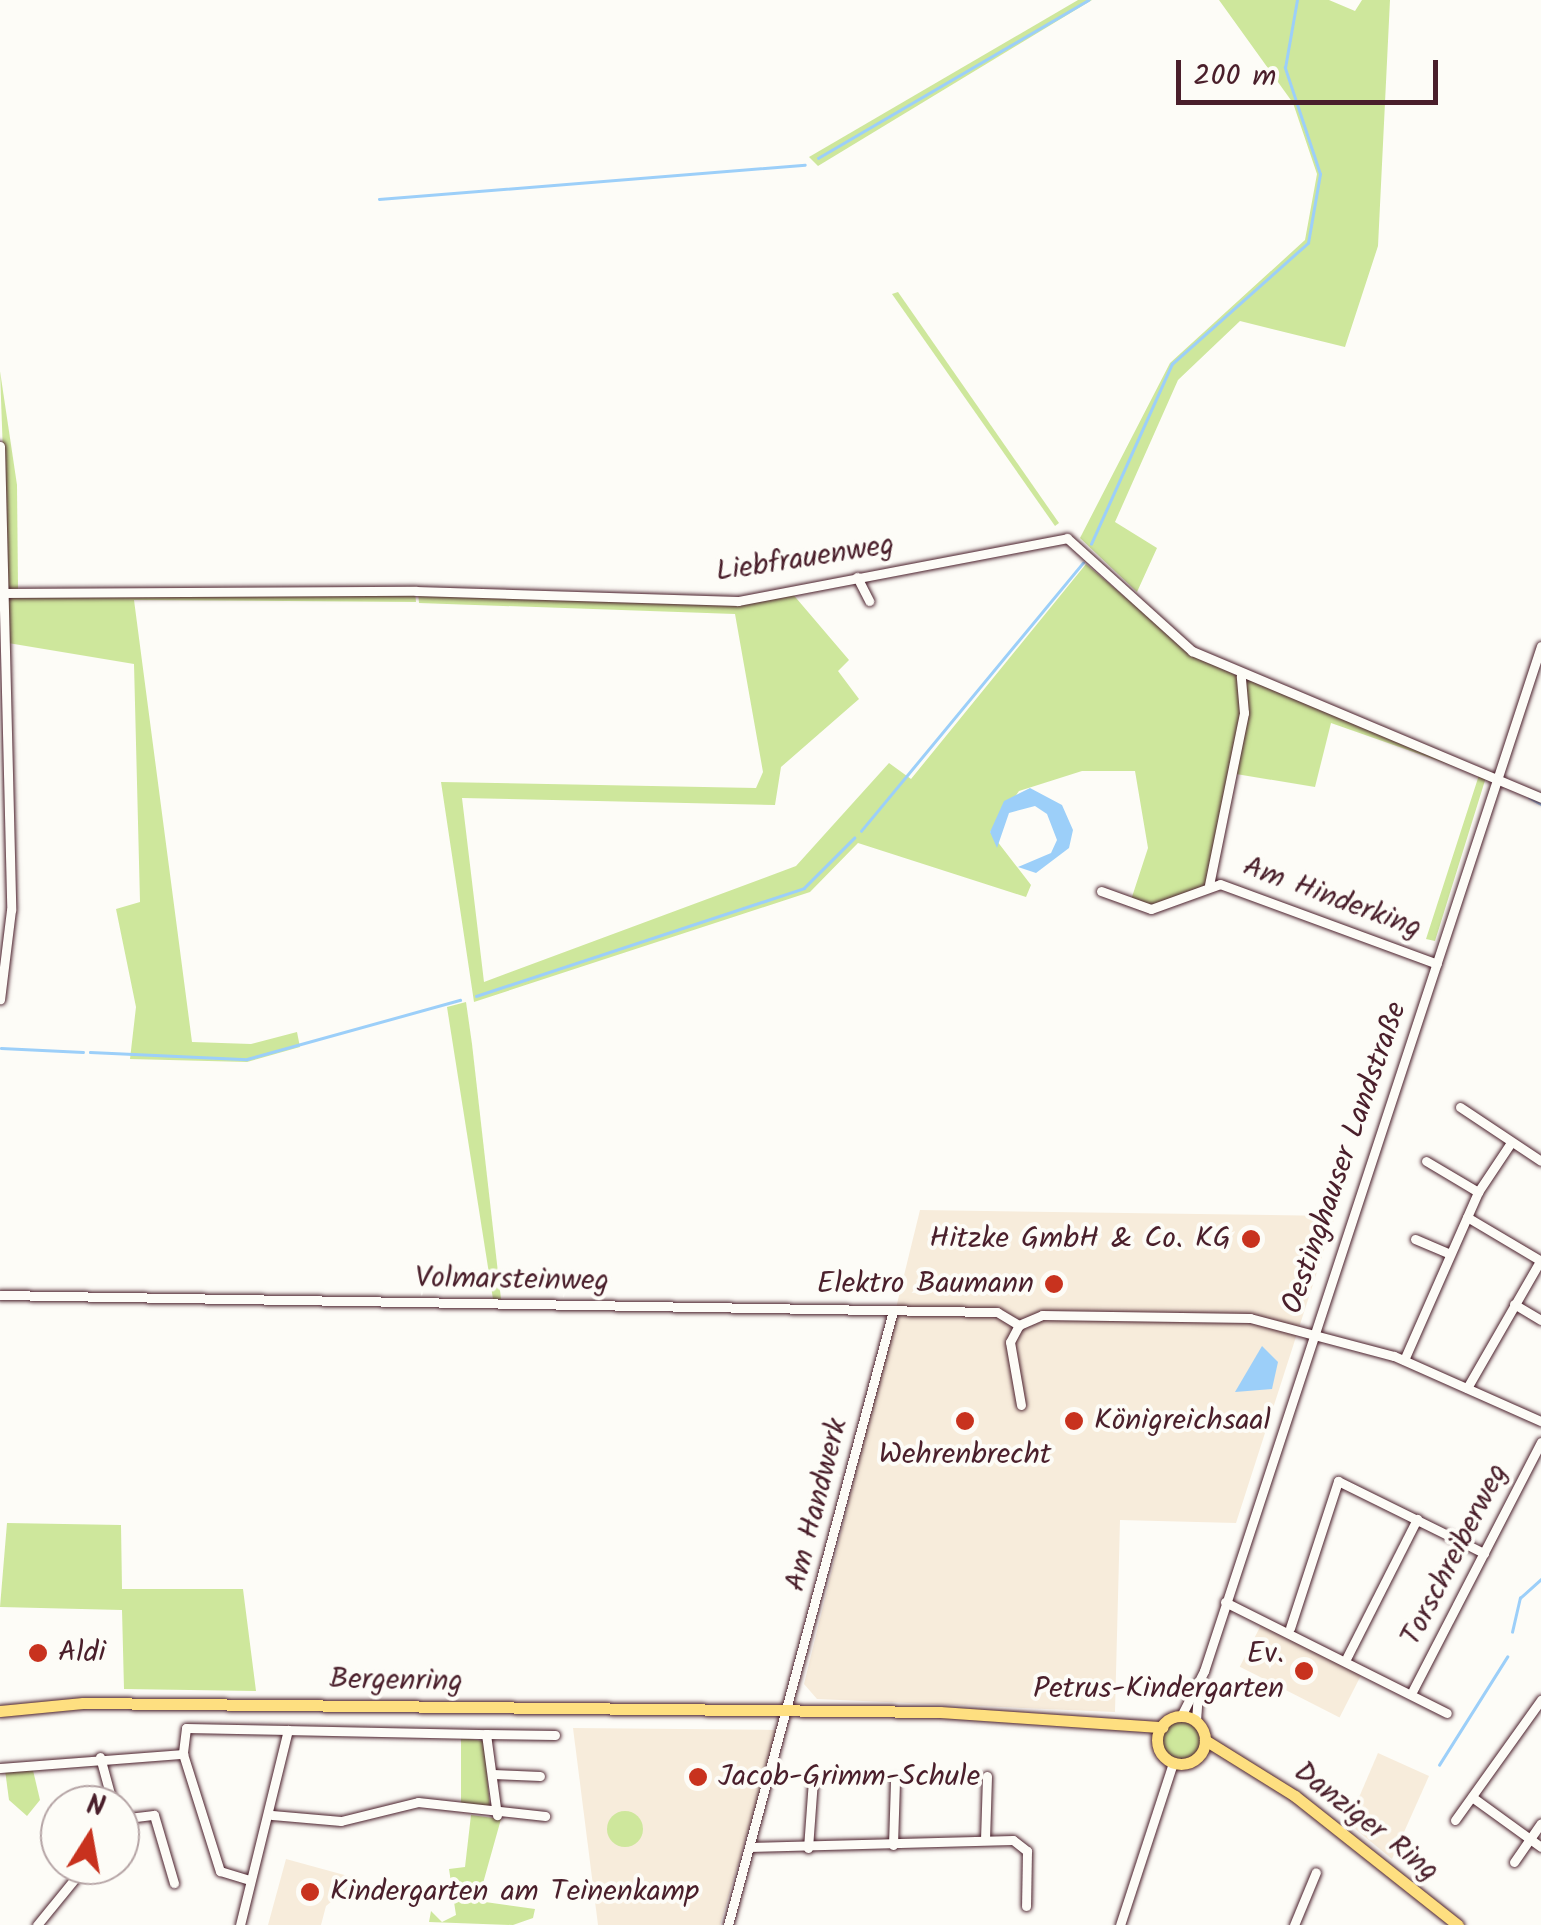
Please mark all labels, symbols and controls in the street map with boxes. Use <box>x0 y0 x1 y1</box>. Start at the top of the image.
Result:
scale bar <box>1181 40 1444 102</box>
text: 200 m <box>1193 53 1276 101</box>
street label: Liebfrauenweg <box>713 527 897 591</box>
street label: Am Hinderking <box>1238 849 1426 947</box>
street label: Oestinghauser Landstraße <box>1275 997 1415 1319</box>
place label: Hitzke GmbH & Co. KG <box>929 1221 1231 1257</box>
marker: Hitzke GmbH & Co. KG <box>1240 1228 1262 1250</box>
street label: Volmarsteinweg <box>415 1260 609 1300</box>
place label: Elektro Baumann <box>817 1266 1034 1302</box>
marker: Elektro Baumann <box>1043 1273 1065 1295</box>
place label: Königreichsaal <box>1094 1403 1271 1439</box>
marker: Wehrenbrecht <box>954 1410 976 1432</box>
marker: Königreichsaal <box>1063 1410 1085 1432</box>
street label: Am Handwerk <box>778 1415 856 1595</box>
place label: Wehrenbrecht <box>879 1437 1051 1473</box>
street label: Torschreiberweg <box>1394 1458 1516 1652</box>
place label: Aldi <box>58 1635 106 1671</box>
place label: Ev. Petrus-Kindergarten <box>1033 1636 1284 1706</box>
marker: Aldi <box>27 1642 49 1664</box>
marker: Ev. Petrus-Kindergarten <box>1293 1660 1315 1682</box>
street label: Bergenring <box>329 1662 463 1700</box>
street label: Danziger Ring <box>1286 1754 1446 1890</box>
place label: Jacob-Grimm-Schule <box>718 1759 980 1795</box>
marker: Jacob-Grimm-Schule <box>687 1766 709 1788</box>
text: N <box>82 1783 108 1831</box>
north arrow <box>40 1785 140 1885</box>
place label: Kindergarten am Teinenkamp <box>330 1874 699 1910</box>
marker: Kindergarten am Teinenkamp <box>299 1881 321 1903</box>

